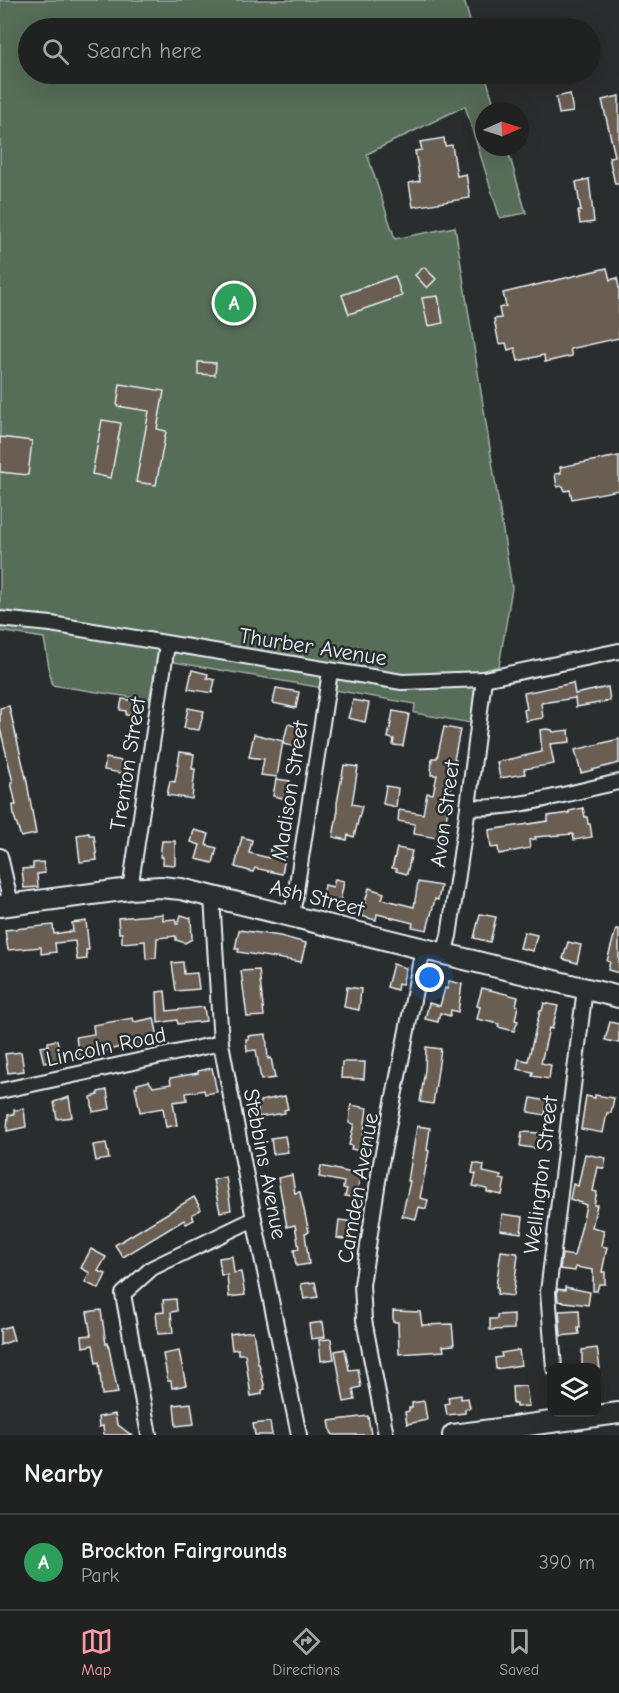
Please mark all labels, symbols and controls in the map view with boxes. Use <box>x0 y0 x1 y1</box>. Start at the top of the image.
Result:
search box <box>18 18 601 84</box>
icon: search <box>39 35 72 68</box>
text: Search here <box>87 38 202 64</box>
north arrow <box>475 102 529 156</box>
pin: A <box>214 280 254 326</box>
street label: Thurber Avenue <box>237 622 389 672</box>
street label: Trenton Street <box>105 695 152 833</box>
street label: Madison Street <box>266 718 314 863</box>
street label: Avon Street <box>425 758 465 869</box>
street label: Ash Street <box>267 874 367 922</box>
your location <box>415 963 444 992</box>
street label: Lincoln Road <box>44 1022 168 1072</box>
street label: Stebbins Avenue <box>238 1086 292 1242</box>
street label: Wellington Street <box>518 1094 564 1255</box>
street label: Camden Avenue <box>332 1111 384 1265</box>
map controls <box>547 1363 601 1417</box>
button: layers <box>547 1363 601 1417</box>
text: Nearby <box>24 1459 103 1489</box>
text: Brockton Fairgrounds <box>81 1538 287 1564</box>
text: A <box>38 1551 49 1574</box>
text: 390 m <box>539 1551 595 1574</box>
text: Park <box>81 1564 119 1587</box>
tab: Map <box>80 1625 113 1679</box>
tab: Directions <box>272 1625 340 1679</box>
tab: Saved <box>499 1625 539 1679</box>

